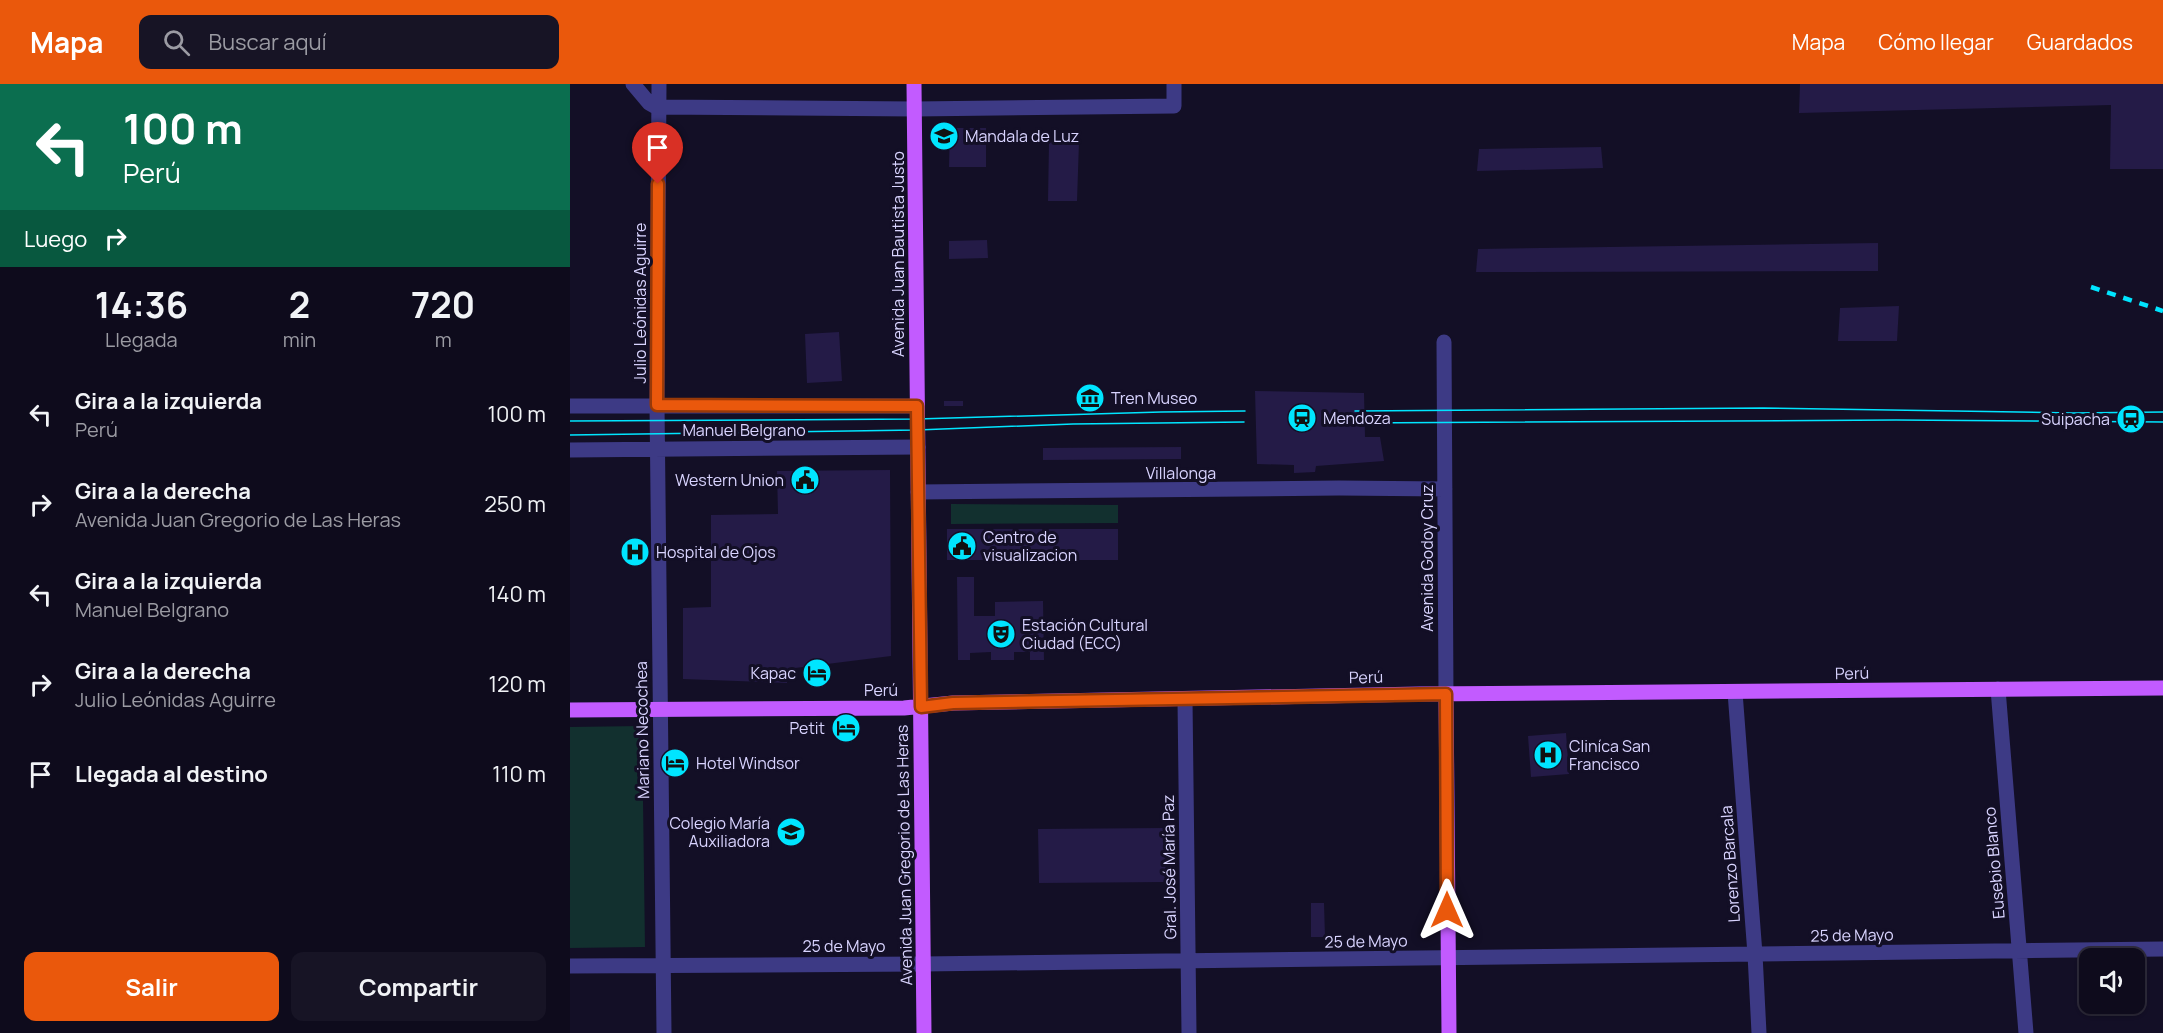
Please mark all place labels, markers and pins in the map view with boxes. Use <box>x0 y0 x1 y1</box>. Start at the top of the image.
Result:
school or university icon: Mandala de Luz <box>928 120 960 152</box>
pin <box>632 122 683 184</box>
place label: Mandala de Luz <box>965 125 1079 147</box>
museum icon: Tren Museo <box>1074 382 1106 414</box>
place label: Tren Museo <box>1111 387 1197 409</box>
station icon: Mendoza <box>1286 402 1318 434</box>
station icon: Suipacha <box>2115 403 2147 435</box>
place label: Mendoza <box>1323 407 1391 429</box>
place label: Suipacha <box>2041 408 2110 430</box>
public building icon: Western Union <box>789 464 821 496</box>
place label: Western Union <box>675 469 784 491</box>
place label: Centro de visualizacion <box>983 526 1077 566</box>
public building icon: Centro de visualizacion <box>946 530 978 562</box>
hospital icon: Hospital de Ojos <box>619 536 651 568</box>
place label: Hospital de Ojos <box>656 541 776 563</box>
place label: Estación Cultural Ciudad (ECC) <box>1022 614 1148 654</box>
theatre icon: Estación Cultural Ciudad (ECC) <box>985 618 1017 650</box>
hotel icon: Kapac <box>801 657 833 689</box>
place label: Kapac <box>750 662 796 684</box>
hotel icon: Petit <box>830 712 862 744</box>
place label: Petit <box>789 717 825 739</box>
place label: Cliníca San Francisco <box>1569 735 1650 775</box>
hospital icon: Cliníca San Francisco <box>1532 739 1564 771</box>
hotel icon: Hotel Windsor <box>659 747 691 779</box>
place label: Hotel Windsor <box>696 752 800 774</box>
place label: Colegio María Auxiliadora <box>669 812 770 852</box>
school or university icon: Colegio María Auxiliadora <box>775 816 807 848</box>

